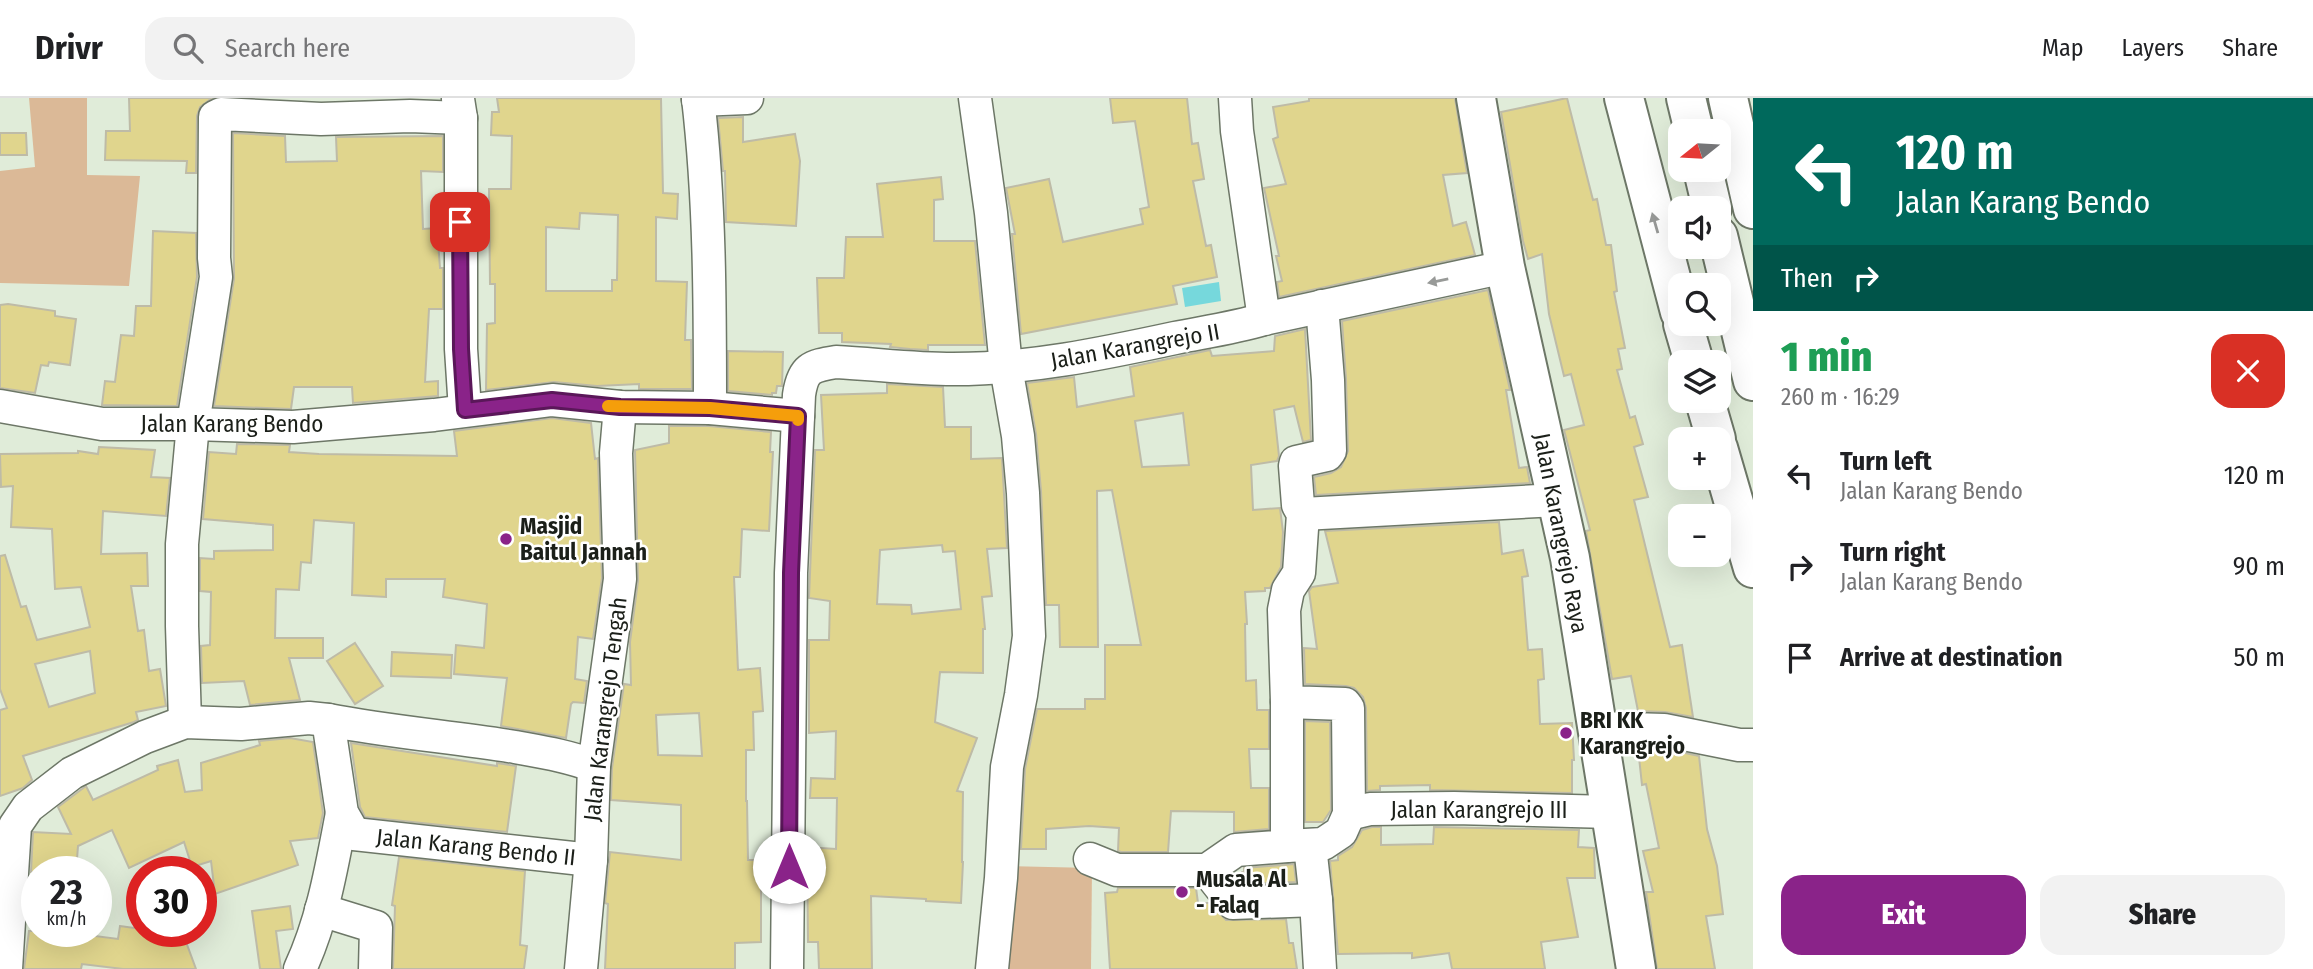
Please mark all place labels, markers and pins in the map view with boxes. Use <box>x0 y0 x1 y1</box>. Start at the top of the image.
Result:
pin <box>430 192 490 252</box>
place label: Masjid Baitul Jannah <box>520 512 647 566</box>
marker: Masjid Baitul Jannah <box>498 531 514 547</box>
place label: BRI KK Karangrejo <box>1580 706 1685 760</box>
marker: BRI KK Karangrejo <box>1558 725 1574 741</box>
place label: Musala Al - Falaq <box>1196 865 1288 919</box>
marker: Musala Al - Falaq <box>1174 884 1190 900</box>

